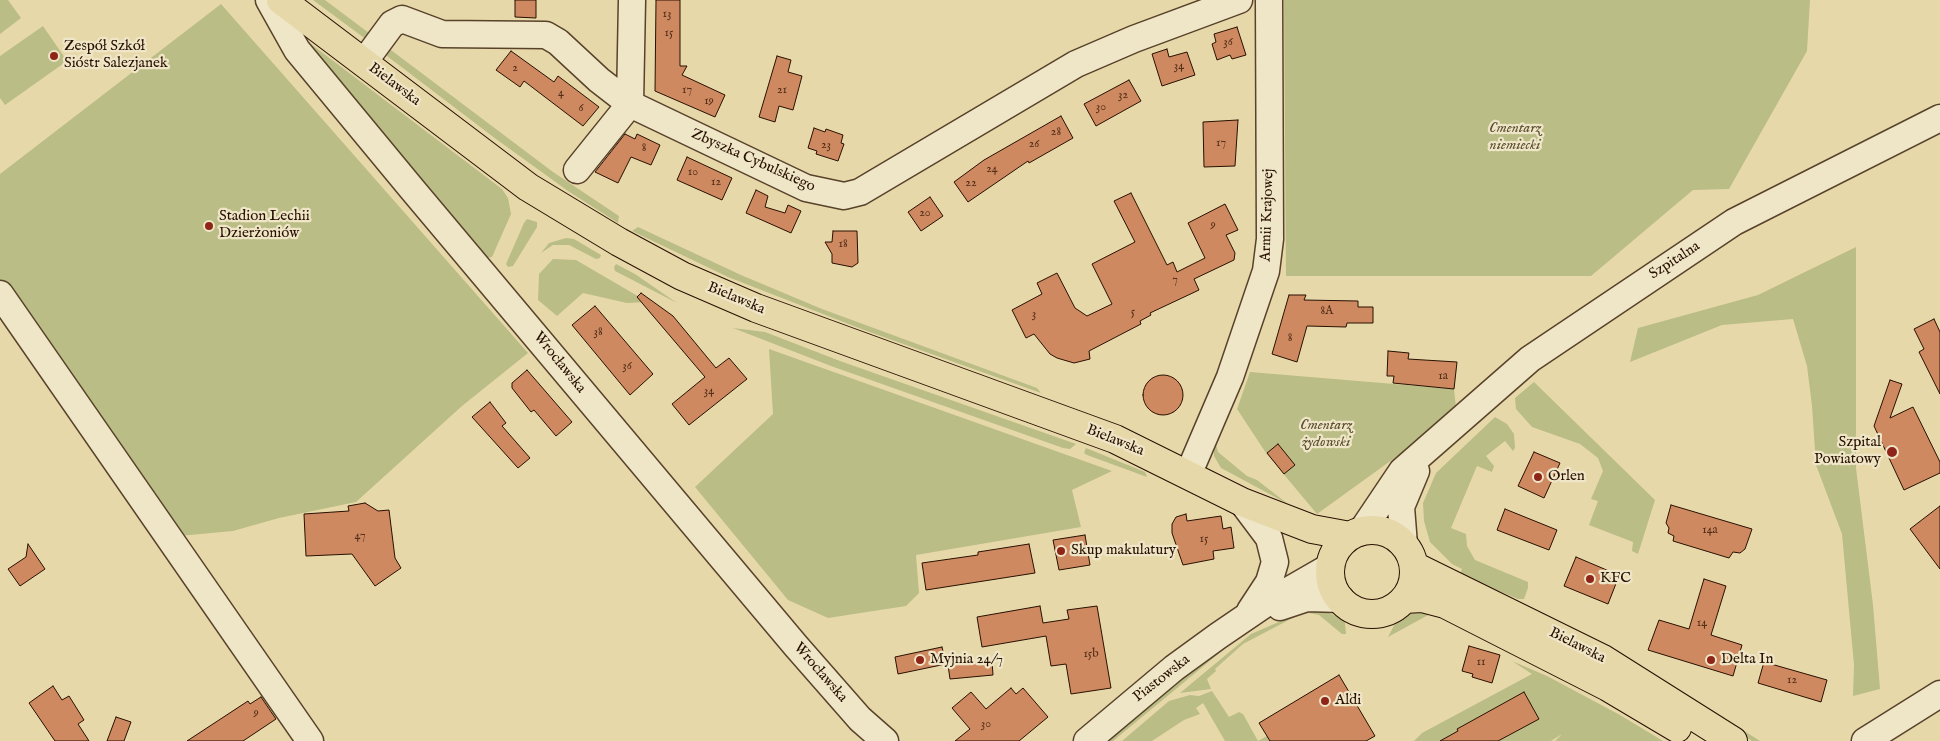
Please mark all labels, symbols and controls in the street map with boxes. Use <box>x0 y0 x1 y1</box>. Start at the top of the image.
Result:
house number: 13 <box>663 8 671 22</box>
house number: 15 <box>665 27 673 41</box>
house number: 36 <box>1223 36 1233 50</box>
place label: Zespół Szkół Sióstr Salezjanek <box>64 38 168 73</box>
marker: Zespół Szkół Sióstr Salezjanek <box>48 50 60 62</box>
street label: Bielawska <box>364 60 424 110</box>
house number: 34 <box>1174 60 1184 74</box>
house number: 2 <box>512 62 518 76</box>
house number: 17 <box>682 84 692 98</box>
house number: 21 <box>777 84 787 98</box>
house number: 4 <box>558 87 564 101</box>
house number: 32 <box>1118 89 1128 103</box>
house number: 19 <box>704 95 714 109</box>
house number: 30 <box>1096 101 1106 115</box>
house number: 6 <box>578 102 584 116</box>
park label: Cmentarz niemiecki <box>1489 120 1541 155</box>
street label: Zbyszka Cybulskiego <box>688 126 818 196</box>
house number: 28 <box>1051 126 1061 140</box>
house number: 17 <box>1216 137 1226 151</box>
house number: 26 <box>1029 138 1039 152</box>
house number: 23 <box>821 139 831 153</box>
house number: 8 <box>642 142 646 156</box>
house number: 24 <box>986 163 998 177</box>
house number: 10 <box>688 166 698 180</box>
street label: Armii Krajowej <box>1257 168 1279 262</box>
house number: 12 <box>711 176 721 190</box>
house number: 22 <box>965 177 977 191</box>
house number: 20 <box>919 207 931 221</box>
place label: Stadion Lechii Dzierżoniów <box>219 208 310 243</box>
house number: 9 <box>1210 219 1216 233</box>
marker: Stadion Lechii Dzierżoniów <box>203 220 215 232</box>
house number: 18 <box>838 238 848 252</box>
street label: Szpitalna <box>1646 238 1704 284</box>
house number: 7 <box>1172 274 1178 288</box>
street label: Bielawska <box>705 279 767 319</box>
house number: 8A <box>1321 305 1333 319</box>
house number: 5 <box>1131 306 1135 320</box>
house number: 3 <box>1032 308 1036 322</box>
house number: 38 <box>593 326 603 340</box>
street label: Wrocławska <box>529 329 589 397</box>
house number: 8 <box>1288 332 1292 346</box>
house number: 36 <box>622 360 632 374</box>
house number: 1a <box>1438 370 1448 384</box>
house number: 34 <box>704 385 714 399</box>
park label: Cmentarz żydowski <box>1300 417 1352 452</box>
street label: Bielawska <box>1083 421 1147 461</box>
place label: Szpital Powiatowy <box>1814 434 1881 469</box>
marker: Szpital Powiatowy <box>1885 445 1899 459</box>
place label: Orlen <box>1548 468 1585 486</box>
marker: Orlen <box>1532 471 1544 483</box>
house number: 14a <box>1702 524 1718 538</box>
house number: 47 <box>354 530 366 544</box>
house number: 15 <box>1200 533 1208 547</box>
place label: Skup makulatury <box>1071 542 1176 560</box>
marker: Skup makulatury <box>1055 545 1067 557</box>
place label: KFC <box>1600 570 1631 588</box>
marker: KFC <box>1584 573 1596 585</box>
house number: 14 <box>1697 617 1707 631</box>
street label: Bielawska <box>1546 624 1608 668</box>
street label: Wrocławska <box>789 639 851 707</box>
house number: 15b <box>1083 648 1099 662</box>
place label: Myjnia 24/7 <box>930 651 1003 669</box>
street label: Piastowska <box>1130 651 1194 707</box>
place label: Delta In <box>1721 651 1773 669</box>
marker: Myjnia 24/7 <box>914 654 926 666</box>
marker: Delta In <box>1705 654 1717 666</box>
house number: 11 <box>1477 656 1485 670</box>
house number: 12 <box>1787 674 1797 688</box>
place label: Aldi <box>1335 692 1361 710</box>
marker: Aldi <box>1319 695 1331 707</box>
house number: 9 <box>253 707 259 721</box>
house number: 30 <box>981 718 991 732</box>

